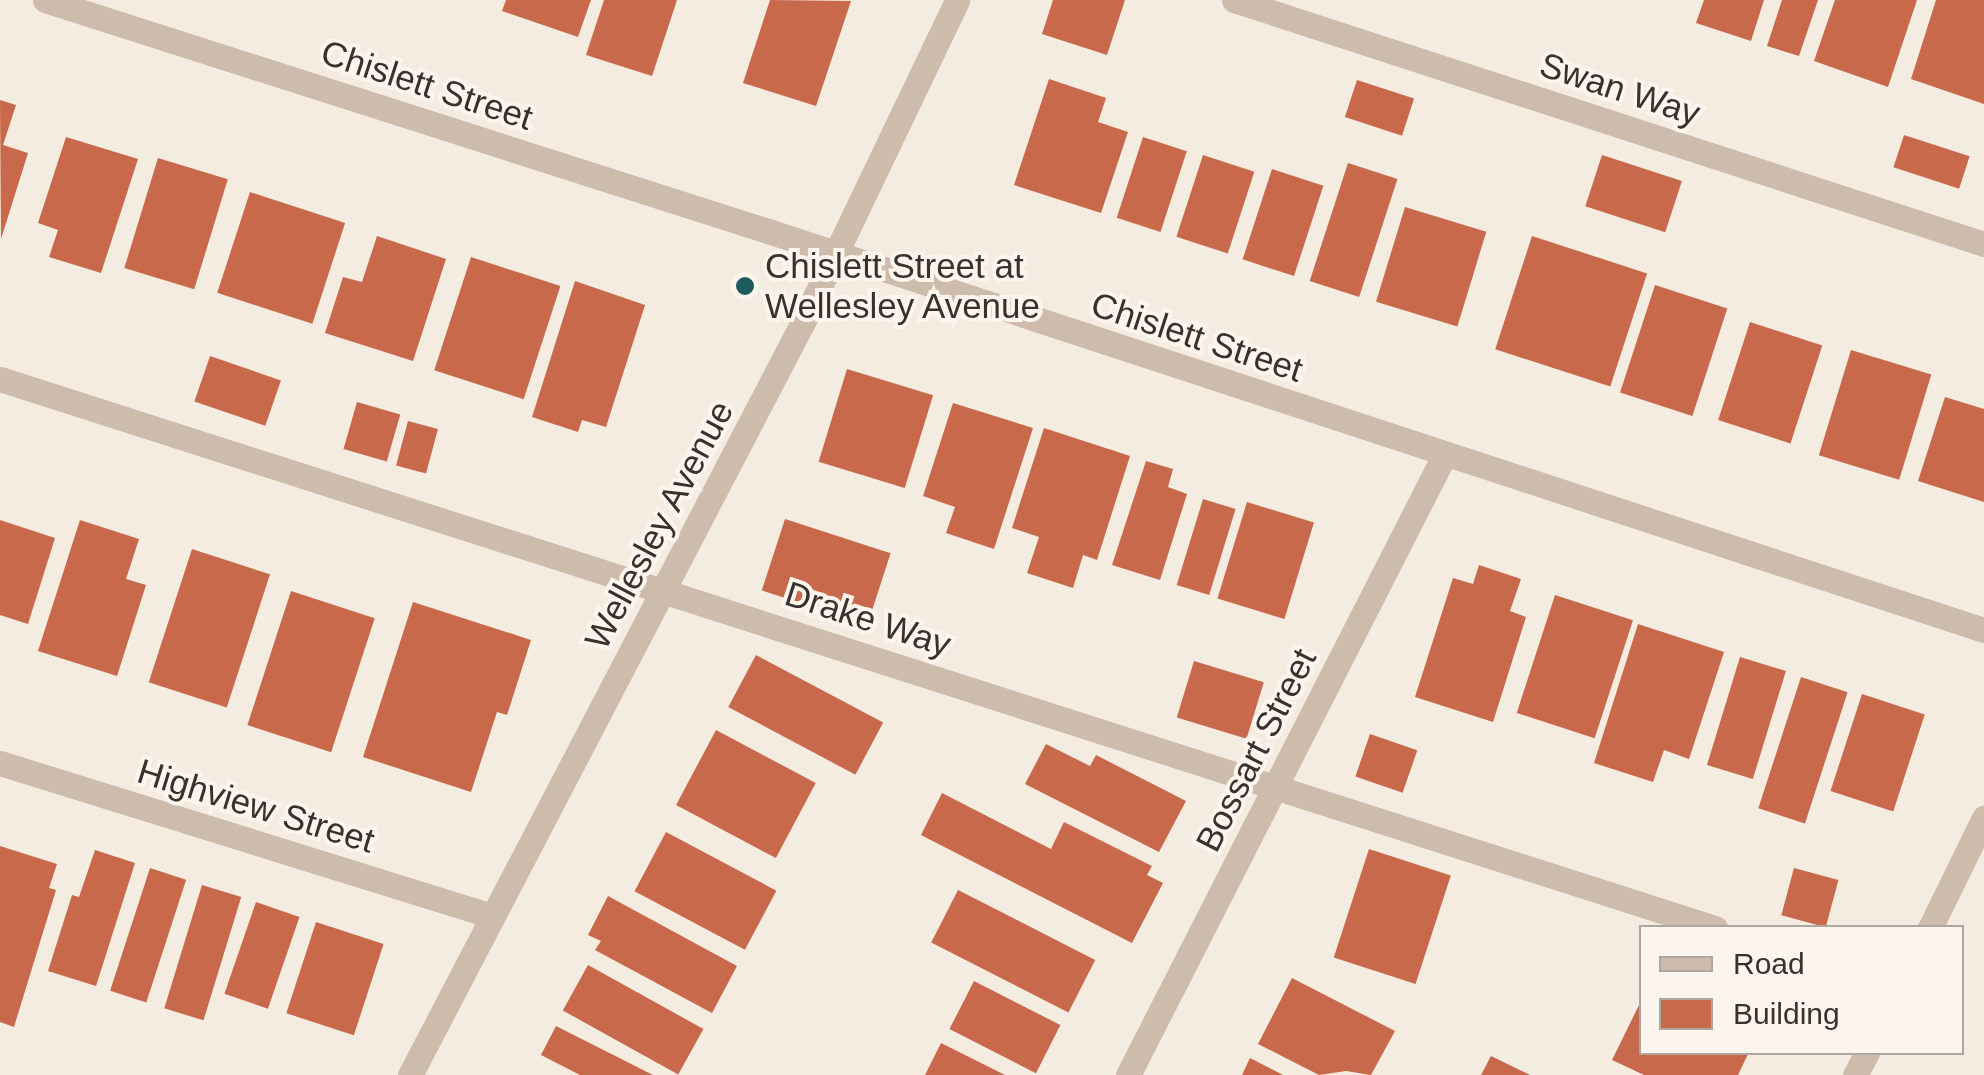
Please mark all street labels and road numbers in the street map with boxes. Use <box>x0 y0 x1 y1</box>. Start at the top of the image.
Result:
street label: Chislett Street <box>316 31 538 139</box>
street label: Swan Way <box>1535 43 1705 135</box>
street label: Chislett Street <box>1086 283 1308 391</box>
street label: Wellesley Avenue <box>575 393 743 657</box>
street label: Drake Way <box>780 572 956 666</box>
street label: Bossart Street <box>1187 642 1325 858</box>
street label: Highview Street <box>133 750 379 862</box>

